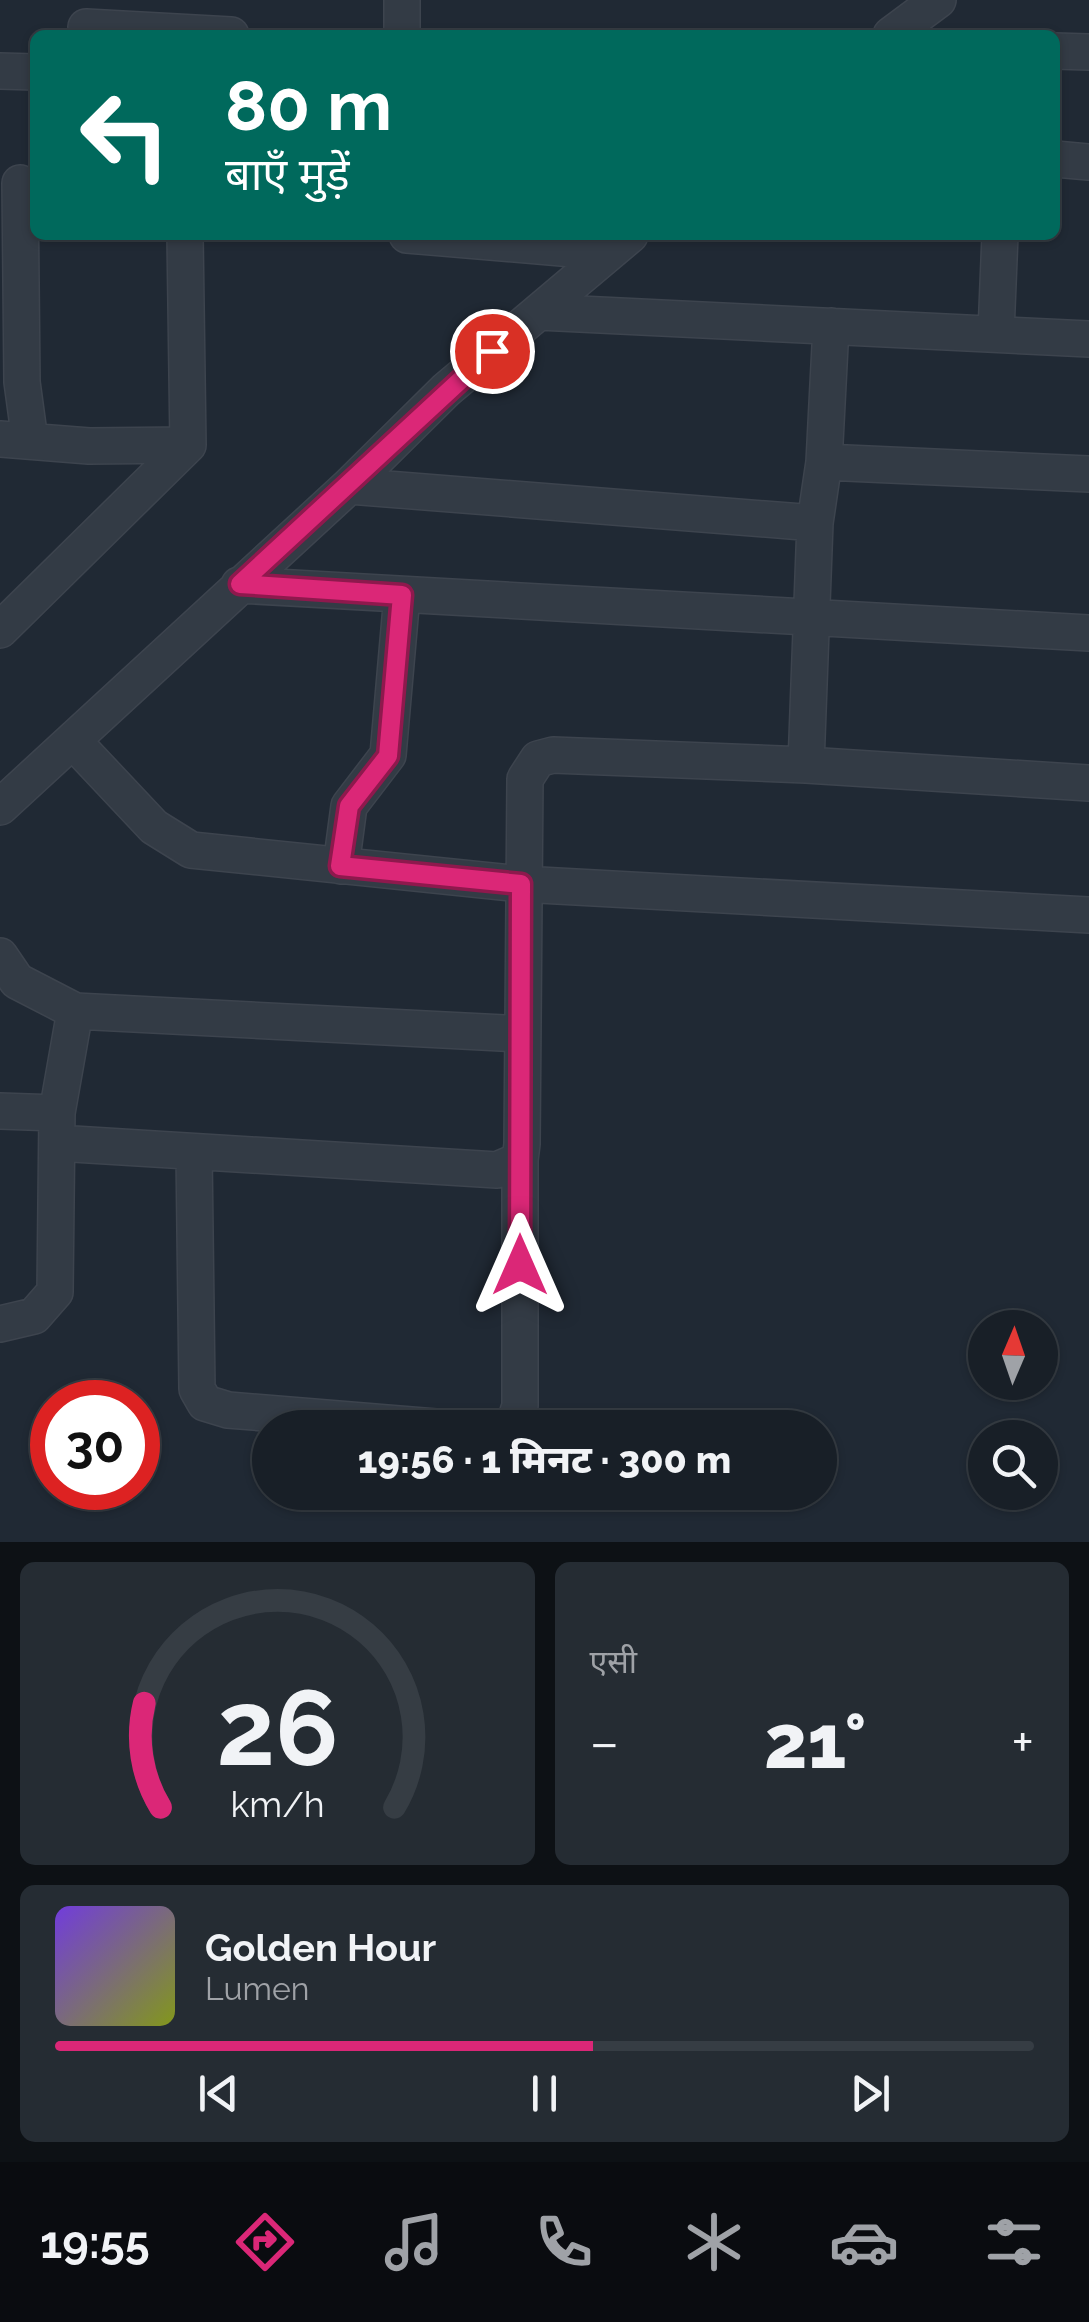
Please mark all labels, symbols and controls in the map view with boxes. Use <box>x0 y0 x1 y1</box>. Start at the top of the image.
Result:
text: 80 m <box>225 64 392 146</box>
icon: left <box>60 70 190 200</box>
text: बाएँ मुड़ें <box>225 148 350 201</box>
pin <box>450 309 535 394</box>
icon: arrive <box>465 324 520 379</box>
position arrow <box>468 1213 572 1317</box>
north arrow <box>968 1310 1058 1400</box>
map controls <box>968 1310 1058 1510</box>
speed limit sign: 30 <box>30 1380 160 1510</box>
button: search <box>968 1420 1058 1510</box>
text: 19:56 · 1 मिनट · 300 m <box>358 1437 731 1482</box>
text: एसी <box>590 1643 637 1680</box>
text: 26 <box>216 1667 338 1789</box>
text: 21° <box>764 1697 866 1786</box>
text: − <box>590 1710 619 1775</box>
text: + <box>1011 1710 1034 1775</box>
text: km/h <box>230 1783 324 1825</box>
text: Golden Hour <box>205 1925 436 1970</box>
text: Lumen <box>205 1970 309 2007</box>
icon: previous <box>191 2066 246 2121</box>
icon: pause <box>517 2066 572 2121</box>
icon: next <box>843 2066 898 2121</box>
icon: directions <box>230 2207 300 2277</box>
icon: music <box>379 2207 449 2277</box>
icon: phone <box>529 2207 599 2277</box>
icon: climate <box>679 2207 749 2277</box>
icon: car <box>829 2207 899 2277</box>
icon: filters <box>979 2207 1049 2277</box>
text: 19:55 <box>40 2216 150 2269</box>

